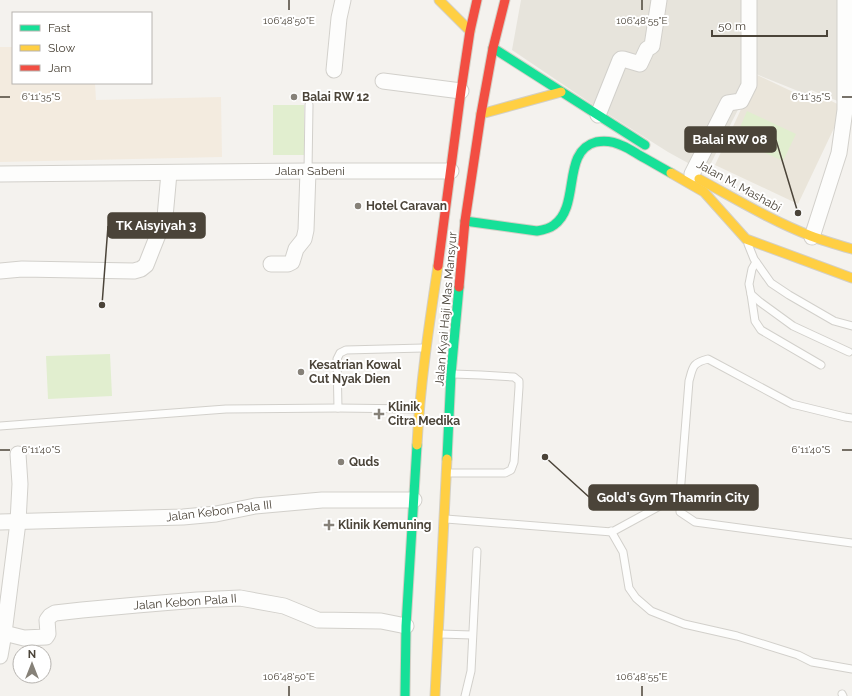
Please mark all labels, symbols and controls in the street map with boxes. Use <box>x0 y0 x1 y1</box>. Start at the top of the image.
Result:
legend <box>12 12 152 84</box>
scale bar <box>712 12 827 38</box>
text: 106°48'50"E <box>263 15 315 26</box>
text: 106°48'55"E <box>616 15 668 26</box>
text: 50 m <box>718 19 746 33</box>
text: Fast <box>48 21 71 35</box>
text: Slow <box>48 41 75 55</box>
text: Jam <box>48 61 71 75</box>
place label: Balai RW 12 <box>302 90 369 104</box>
text: 6°11'35"S <box>22 91 60 102</box>
text: 6°11'35"S <box>792 91 830 102</box>
marker: Balai RW 12 <box>289 92 299 102</box>
callout: Balai RW 08 <box>685 127 776 152</box>
text: Balai RW 08 <box>693 132 768 147</box>
street label: Jalan M. Mashabi <box>694 157 784 215</box>
street label: Jalan Sabeni <box>275 164 345 178</box>
place label: Hotel Caravan <box>366 199 447 213</box>
marker: Hotel Caravan <box>353 201 363 211</box>
callout: TK Aisyiyah 3 <box>108 213 205 238</box>
text: TK Aisyiyah 3 <box>116 218 196 233</box>
street label: Jalan Kyai Haji Mas Mansyur <box>432 230 460 387</box>
place label: Kesatrian Kowal Cut Nyak Dien <box>309 358 401 386</box>
marker: Kesatrian Kowal Cut Nyak Dien <box>296 367 306 377</box>
place label: Klinik Citra Medika <box>388 400 460 428</box>
marker: Klinik Citra Medika <box>373 408 385 420</box>
text: 6°11'40"S <box>22 444 60 455</box>
text: 6°11'40"S <box>792 444 830 455</box>
place label: Quds <box>349 455 379 469</box>
marker: Quds <box>336 457 346 467</box>
callout: Gold's Gym Thamrin City <box>589 485 758 510</box>
text: Gold's Gym Thamrin City <box>597 490 749 505</box>
street label: Jalan Kebon Pala III <box>165 498 273 524</box>
place label: Klinik Kemuning <box>338 518 431 532</box>
marker: Klinik Kemuning <box>323 519 335 531</box>
street label: Jalan Kebon Pala II <box>133 591 237 613</box>
north arrow <box>12 644 52 684</box>
text: N <box>28 648 36 661</box>
text: 106°48'50"E <box>263 671 315 682</box>
text: 106°48'55"E <box>616 671 668 682</box>

